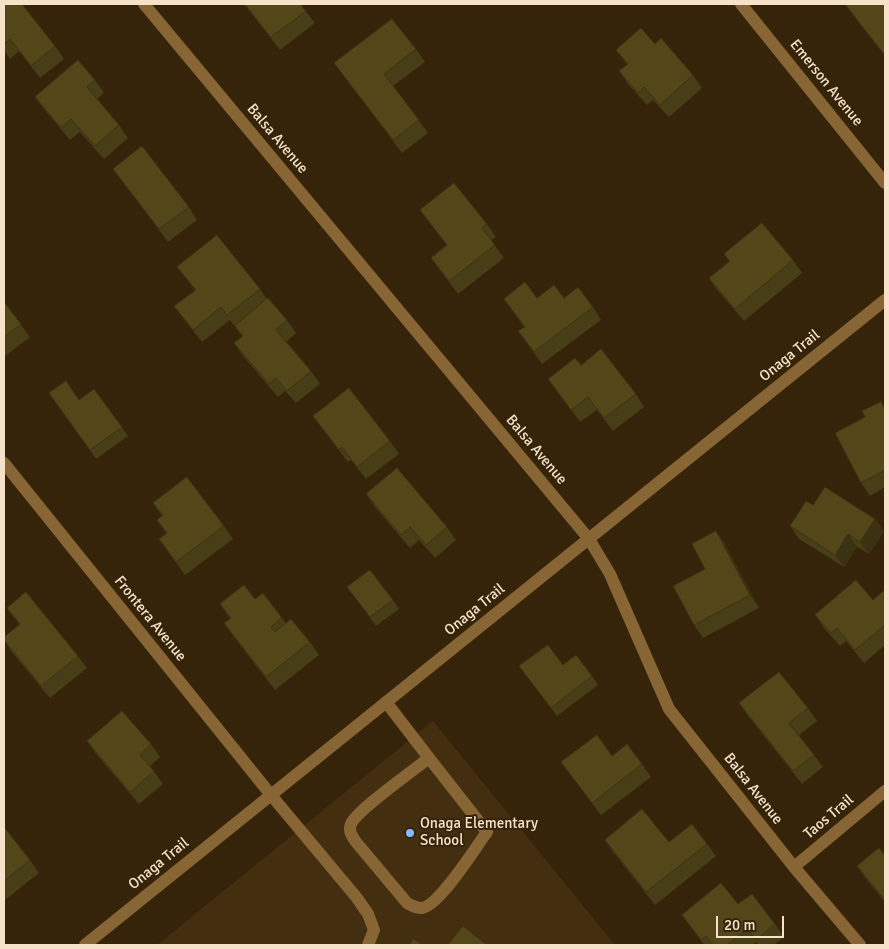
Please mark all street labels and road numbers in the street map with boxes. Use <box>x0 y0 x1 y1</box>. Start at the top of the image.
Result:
street label: Emerson Avenue <box>786 36 866 130</box>
street label: Balsa Avenue <box>243 100 311 178</box>
street label: Onaga Trail <box>756 326 824 386</box>
street label: Balsa Avenue <box>502 411 570 489</box>
street label: Frontera Avenue <box>110 573 190 665</box>
street label: Onaga Trail <box>441 580 509 640</box>
street label: Balsa Avenue <box>720 750 786 828</box>
street label: Taos Trail <box>800 791 858 843</box>
street label: Onaga Trail <box>125 834 193 894</box>

